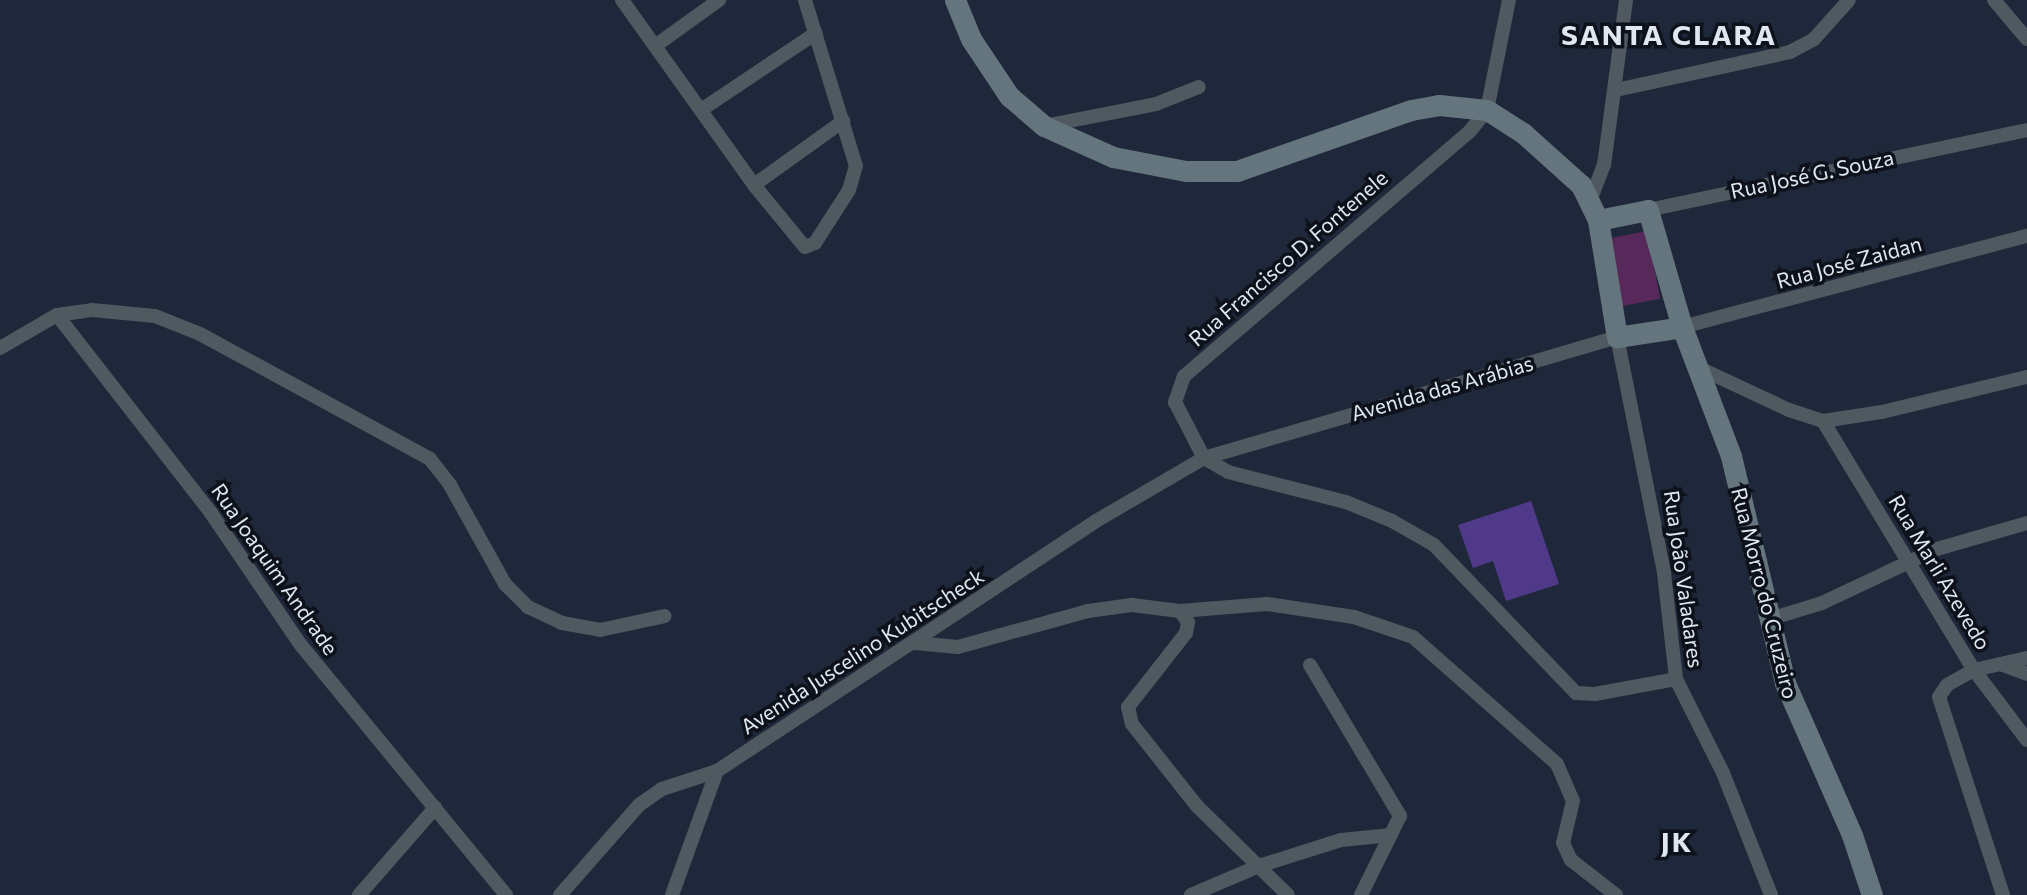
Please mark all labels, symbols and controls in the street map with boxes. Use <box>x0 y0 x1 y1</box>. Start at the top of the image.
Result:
district label: SANTA CLARA <box>1562 17 1776 51</box>
street label: Rua José G. Souza <box>1728 144 1896 204</box>
street label: Rua Francisco D. Fontenele <box>1184 165 1392 351</box>
street label: Rua José Zaidan <box>1774 230 1924 294</box>
street label: Avenida das Arábias <box>1348 350 1536 426</box>
street label: Rua Joaquim Andrade <box>206 479 344 659</box>
street label: Rua Morro do Cruzeiro <box>1727 485 1803 701</box>
street label: Rua João Valadares <box>1659 489 1709 669</box>
street label: Rua Marli Azevedo <box>1884 490 1996 654</box>
street label: Avenida Juscelino Kubitscheck <box>736 563 988 739</box>
district label: JK <box>1661 824 1693 858</box>

